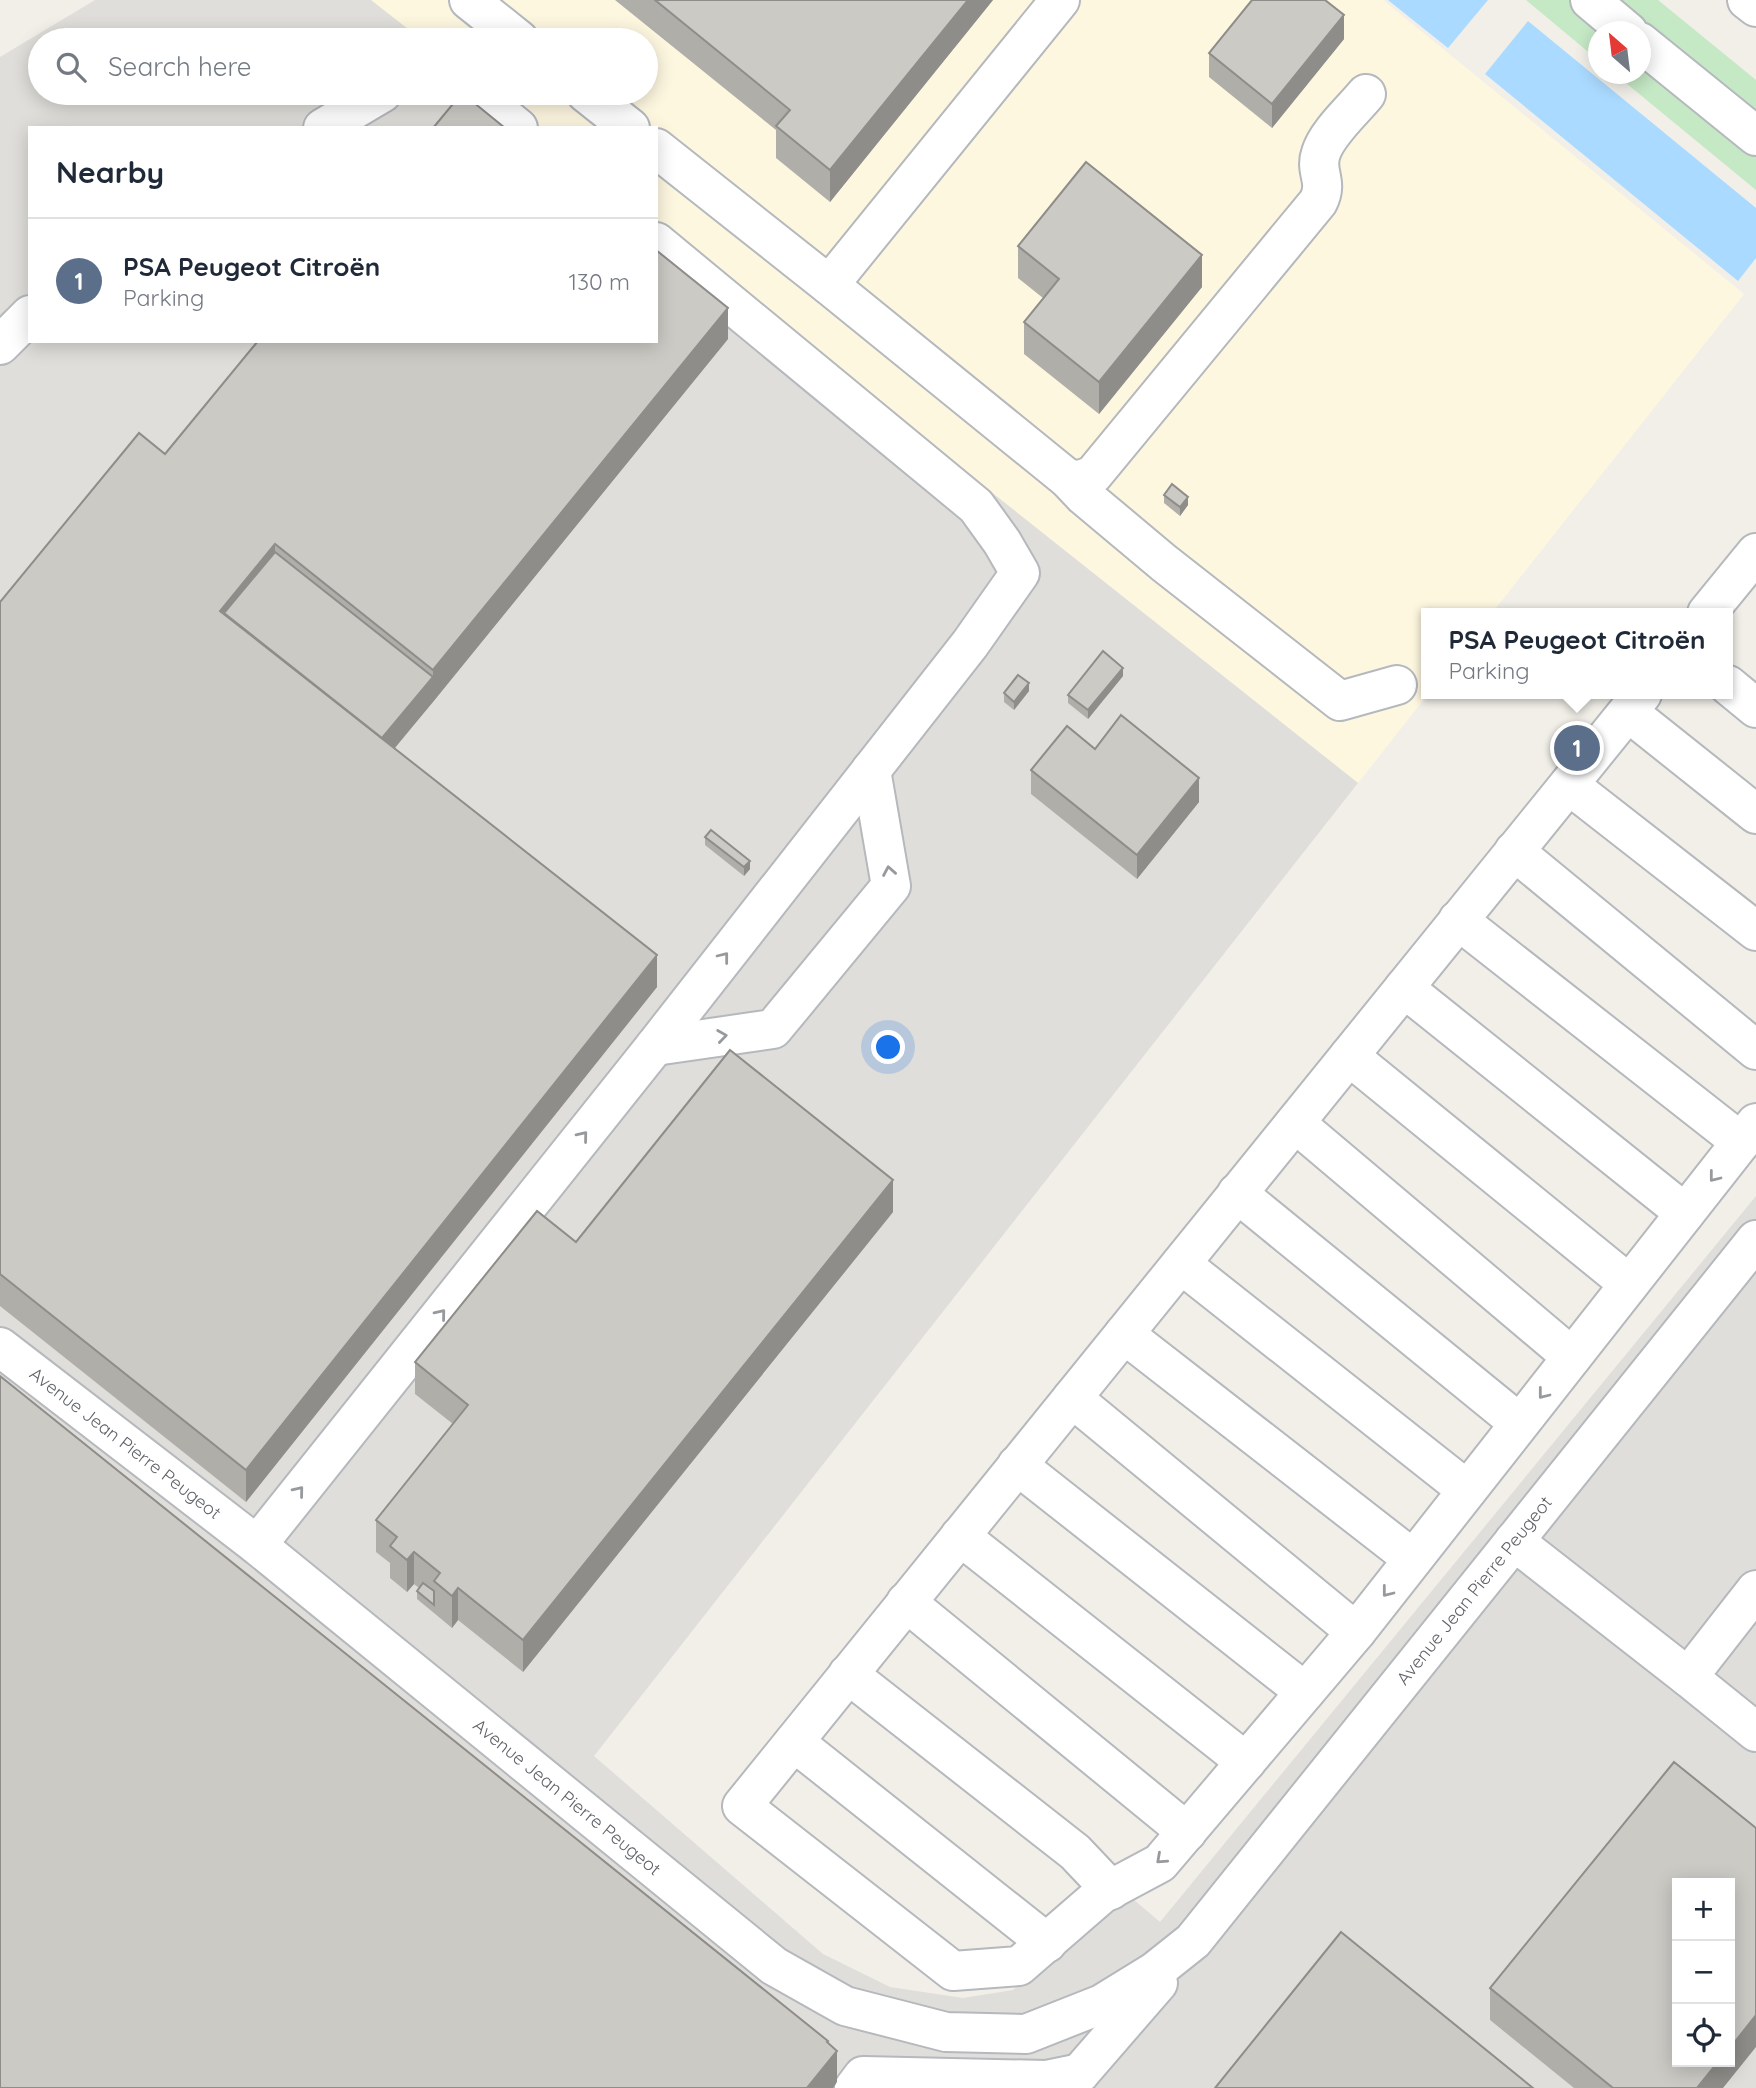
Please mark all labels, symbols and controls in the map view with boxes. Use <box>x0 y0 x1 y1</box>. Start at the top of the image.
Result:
north arrow <box>1588 21 1651 84</box>
search box <box>28 28 658 105</box>
icon: search <box>52 48 90 86</box>
text: Search here <box>108 50 252 83</box>
text: Nearby <box>56 153 164 191</box>
text: PSA Peugeot Citroën <box>123 250 380 283</box>
text: 1 <box>75 267 83 296</box>
text: 130 m <box>568 267 630 296</box>
text: Parking <box>123 283 204 312</box>
popup <box>1421 608 1733 699</box>
text: PSA Peugeot Citroën <box>1448 623 1706 656</box>
text: Parking <box>1448 656 1530 685</box>
pin: 1 <box>1554 722 1600 774</box>
one-way arrow <box>882 865 897 877</box>
one-way arrow <box>716 952 728 965</box>
one-way arrow <box>716 1029 728 1044</box>
your location <box>871 1030 905 1064</box>
one-way arrow <box>575 1131 587 1144</box>
one-way arrow <box>1709 1169 1722 1181</box>
one-way arrow <box>433 1309 446 1321</box>
street label: Avenue Jean Pierre Peugeot <box>25 1362 226 1524</box>
one-way arrow <box>1538 1386 1551 1399</box>
one-way arrow <box>291 1487 304 1499</box>
street label: Avenue Jean Pierre Peugeot <box>1391 1491 1557 1689</box>
one-way arrow <box>1383 1585 1396 1597</box>
street label: Avenue Jean Pierre Peugeot <box>469 1714 666 1880</box>
one-way arrow <box>1156 1851 1169 1863</box>
map controls <box>1672 1878 1735 2067</box>
button: + <box>1672 1878 1735 1941</box>
button: − <box>1672 1941 1735 2004</box>
button: locate <box>1672 2004 1735 2067</box>

